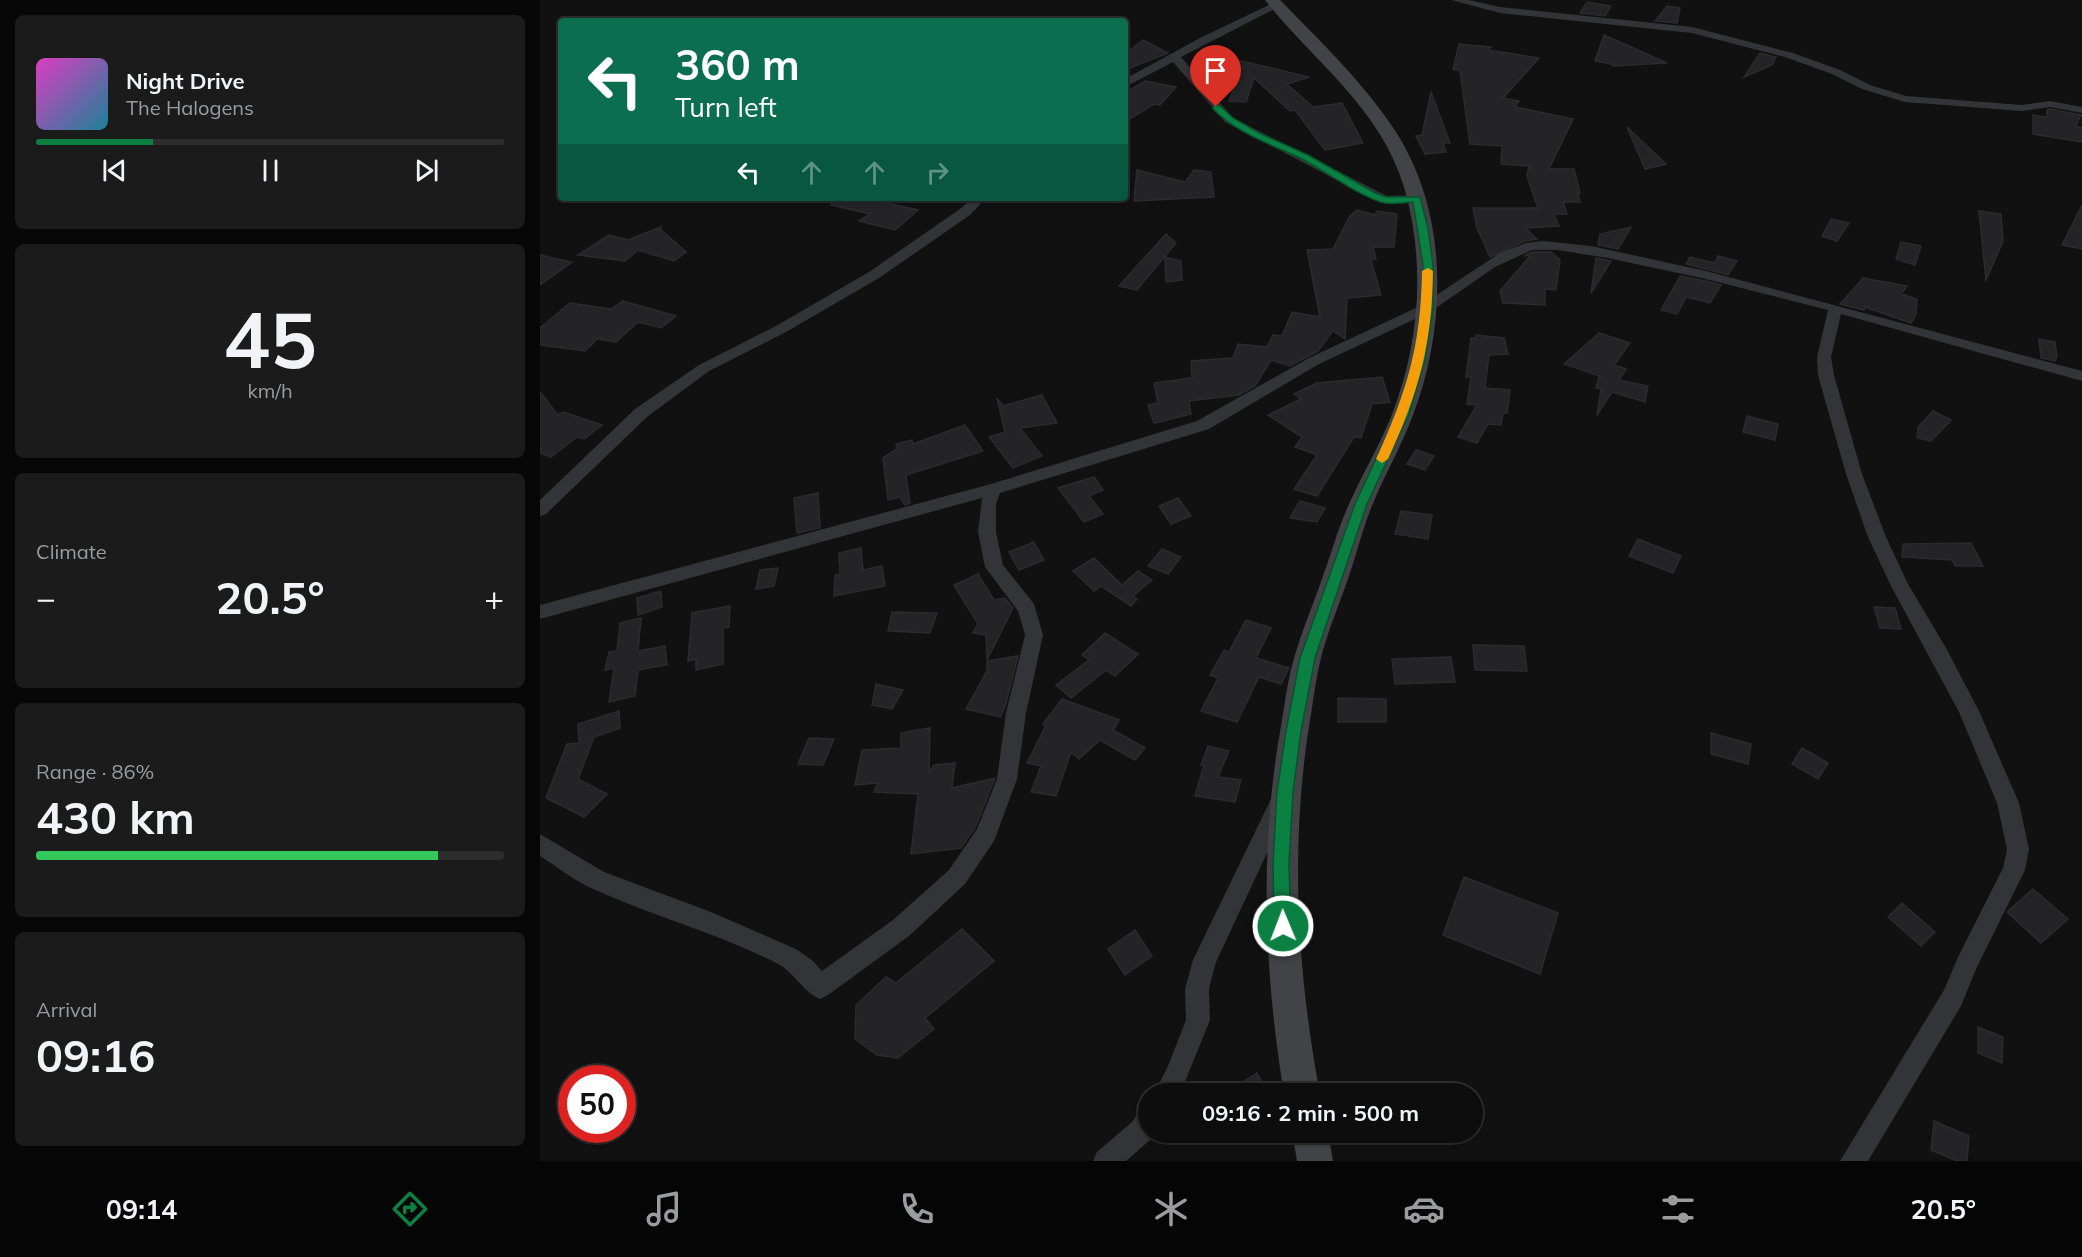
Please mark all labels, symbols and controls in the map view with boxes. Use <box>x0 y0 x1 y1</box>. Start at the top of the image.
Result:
text: 360 m <box>675 38 800 91</box>
icon: left <box>576 42 654 120</box>
pin <box>1190 45 1241 107</box>
icon: arrive <box>1199 54 1232 87</box>
text: Night Drive <box>126 67 245 95</box>
text: Turn left <box>675 90 777 124</box>
text: The Halogens <box>126 95 254 120</box>
icon: previous <box>98 154 131 187</box>
icon: pause <box>254 154 287 187</box>
icon: next <box>410 154 443 187</box>
icon: left <box>732 156 765 189</box>
icon: ahead <box>795 156 828 189</box>
icon: ahead <box>858 156 891 189</box>
icon: right <box>921 156 954 189</box>
text: 45 <box>223 290 317 388</box>
text: km/h <box>247 378 293 403</box>
text: Climate <box>36 539 107 564</box>
text: 20.5° <box>215 569 325 625</box>
text: − <box>36 577 56 618</box>
text: + <box>484 577 504 618</box>
text: Range · 86% <box>36 759 154 784</box>
text: 430 km <box>36 789 195 845</box>
position arrow <box>1251 894 1315 958</box>
text: Arrival <box>36 997 97 1022</box>
text: 09:16 <box>36 1027 155 1083</box>
speed limit sign: 50 <box>558 1065 636 1143</box>
text: 09:16 · 2 min · 500 m <box>1202 1099 1419 1127</box>
icon: directions <box>389 1188 431 1230</box>
icon: music <box>643 1188 685 1230</box>
icon: phone <box>896 1188 938 1230</box>
icon: climate <box>1150 1188 1192 1230</box>
icon: car <box>1403 1188 1445 1230</box>
icon: filters <box>1657 1188 1699 1230</box>
text: 09:14 <box>106 1192 177 1226</box>
text: 20.5° <box>1911 1192 1976 1226</box>

